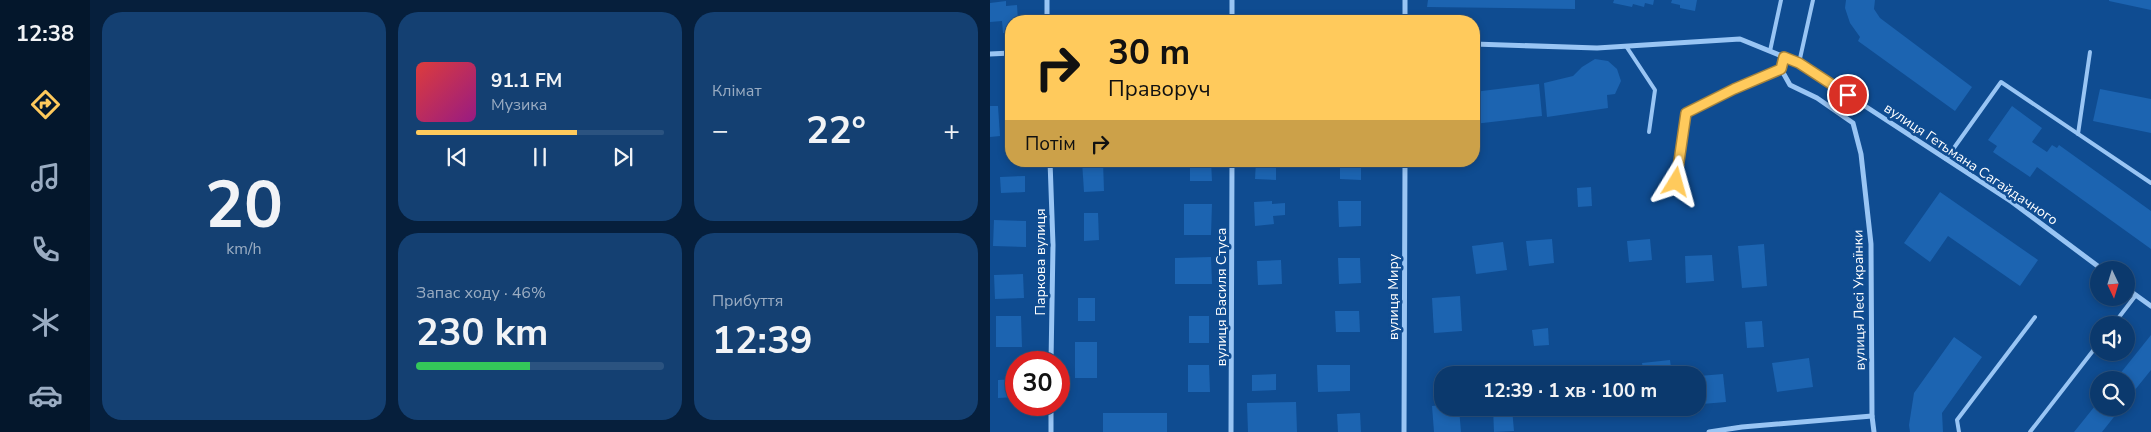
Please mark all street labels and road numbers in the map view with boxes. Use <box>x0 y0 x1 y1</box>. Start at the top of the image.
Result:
street label: вулиця Гетьмана Сагайдачного <box>1880 99 2062 230</box>
street label: Паркова вулиця <box>1031 208 1050 316</box>
street label: вулиця Василя Стуса <box>1212 228 1231 366</box>
street label: вулиця Лесі Українки <box>1848 230 1870 370</box>
street label: вулиця Миру <box>1384 253 1403 340</box>

